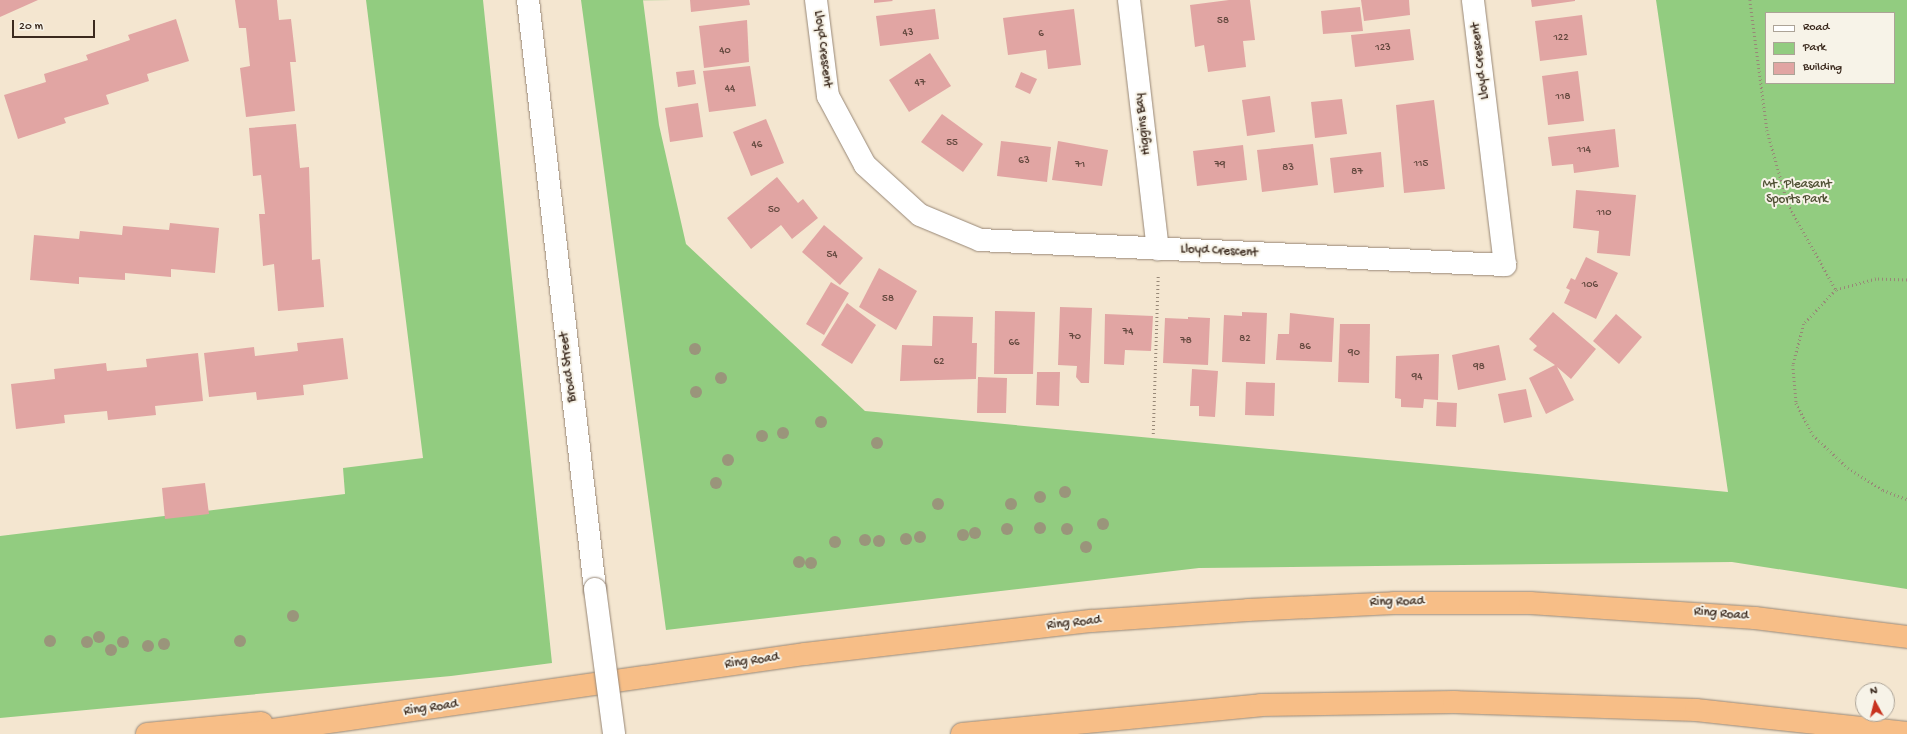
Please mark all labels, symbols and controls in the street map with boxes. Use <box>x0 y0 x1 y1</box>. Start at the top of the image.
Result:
street label: Lloyd Crescent <box>810 10 834 88</box>
scale bar <box>14 12 97 38</box>
legend <box>1765 12 1895 84</box>
house number: 58 <box>1217 14 1229 28</box>
text: 20 m <box>19 20 43 34</box>
text: Road <box>1803 21 1829 35</box>
street label: Lloyd Crescent <box>1469 22 1493 100</box>
house number: 43 <box>903 26 913 40</box>
house number: 6 <box>1038 27 1044 41</box>
house number: 122 <box>1553 31 1569 45</box>
house number: 123 <box>1375 41 1391 55</box>
text: Park <box>1803 41 1826 55</box>
house number: 40 <box>719 44 731 58</box>
text: Building <box>1803 61 1842 75</box>
house number: 47 <box>915 76 925 90</box>
house number: 44 <box>725 82 735 96</box>
house number: 118 <box>1556 90 1570 104</box>
street label: Higgins Bay <box>1132 92 1156 156</box>
house number: 55 <box>946 136 958 150</box>
house number: 46 <box>752 138 762 152</box>
house number: 114 <box>1577 143 1591 157</box>
house number: 63 <box>1018 154 1030 168</box>
house number: 115 <box>1414 157 1428 171</box>
house number: 71 <box>1075 158 1085 172</box>
house number: 79 <box>1214 158 1226 172</box>
house number: 83 <box>1282 161 1294 175</box>
house number: 87 <box>1351 165 1363 179</box>
park label: Mt. Pleasant Sports Park <box>1763 178 1831 209</box>
house number: 50 <box>768 203 780 217</box>
house number: 110 <box>1596 206 1612 220</box>
street label: Lloyd Crescent <box>1180 242 1258 262</box>
house number: 54 <box>827 248 837 262</box>
house number: 106 <box>1582 278 1598 292</box>
house number: 58 <box>882 292 894 306</box>
house number: 74 <box>1123 325 1133 339</box>
house number: 70 <box>1069 330 1081 344</box>
street label: Broad Street <box>557 331 581 403</box>
house number: 82 <box>1239 332 1251 346</box>
house number: 78 <box>1180 334 1192 348</box>
house number: 66 <box>1008 336 1020 350</box>
house number: 86 <box>1299 340 1311 354</box>
house number: 90 <box>1348 346 1360 360</box>
house number: 62 <box>934 355 944 369</box>
house number: 98 <box>1473 360 1485 374</box>
house number: 94 <box>1412 370 1422 384</box>
street label: Ring Road <box>1370 595 1424 611</box>
street label: Ring Road <box>1693 605 1749 625</box>
street label: Ring Road <box>1046 613 1102 635</box>
street label: Ring Road <box>724 650 780 674</box>
north arrow <box>1855 682 1895 722</box>
text: N <box>1869 685 1878 697</box>
street label: Ring Road <box>403 697 459 721</box>

